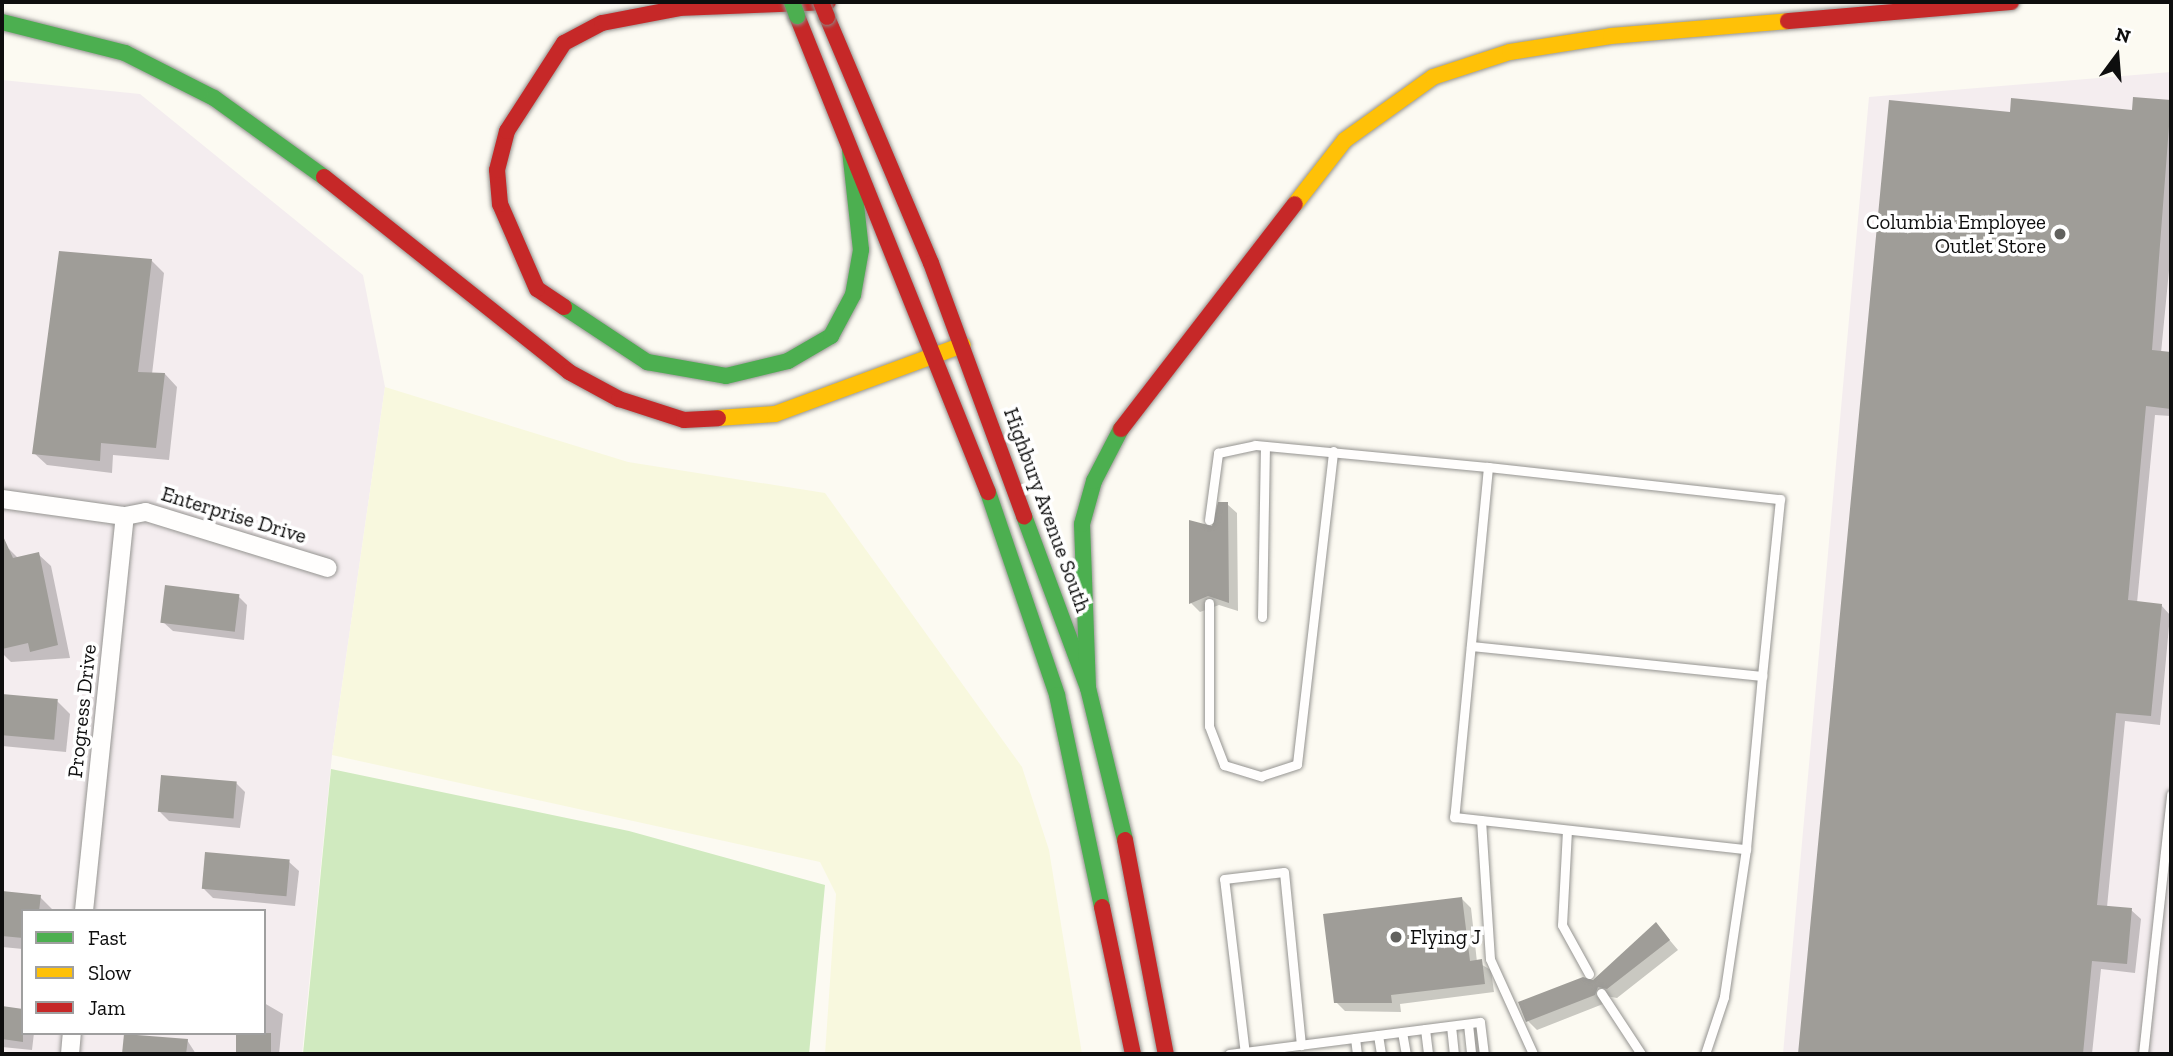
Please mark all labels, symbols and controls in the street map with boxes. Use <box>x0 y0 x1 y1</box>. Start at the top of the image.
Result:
north arrow <box>2082 21 2152 91</box>
text: N <box>2113 22 2133 48</box>
place label: Columbia Employee Outlet Store <box>1866 209 2046 259</box>
marker: Columbia Employee Outlet Store <box>2052 226 2068 242</box>
street label: Highbury Avenue South <box>998 404 1096 616</box>
street label: Enterprise Drive <box>158 481 310 549</box>
street label: Progress Drive <box>62 643 102 779</box>
legend <box>21 909 266 1035</box>
place label: Flying J <box>1410 924 1482 950</box>
text: Fast <box>88 925 127 950</box>
marker: Flying J <box>1388 929 1404 945</box>
text: Slow <box>88 960 131 985</box>
text: Jam <box>88 995 125 1020</box>

